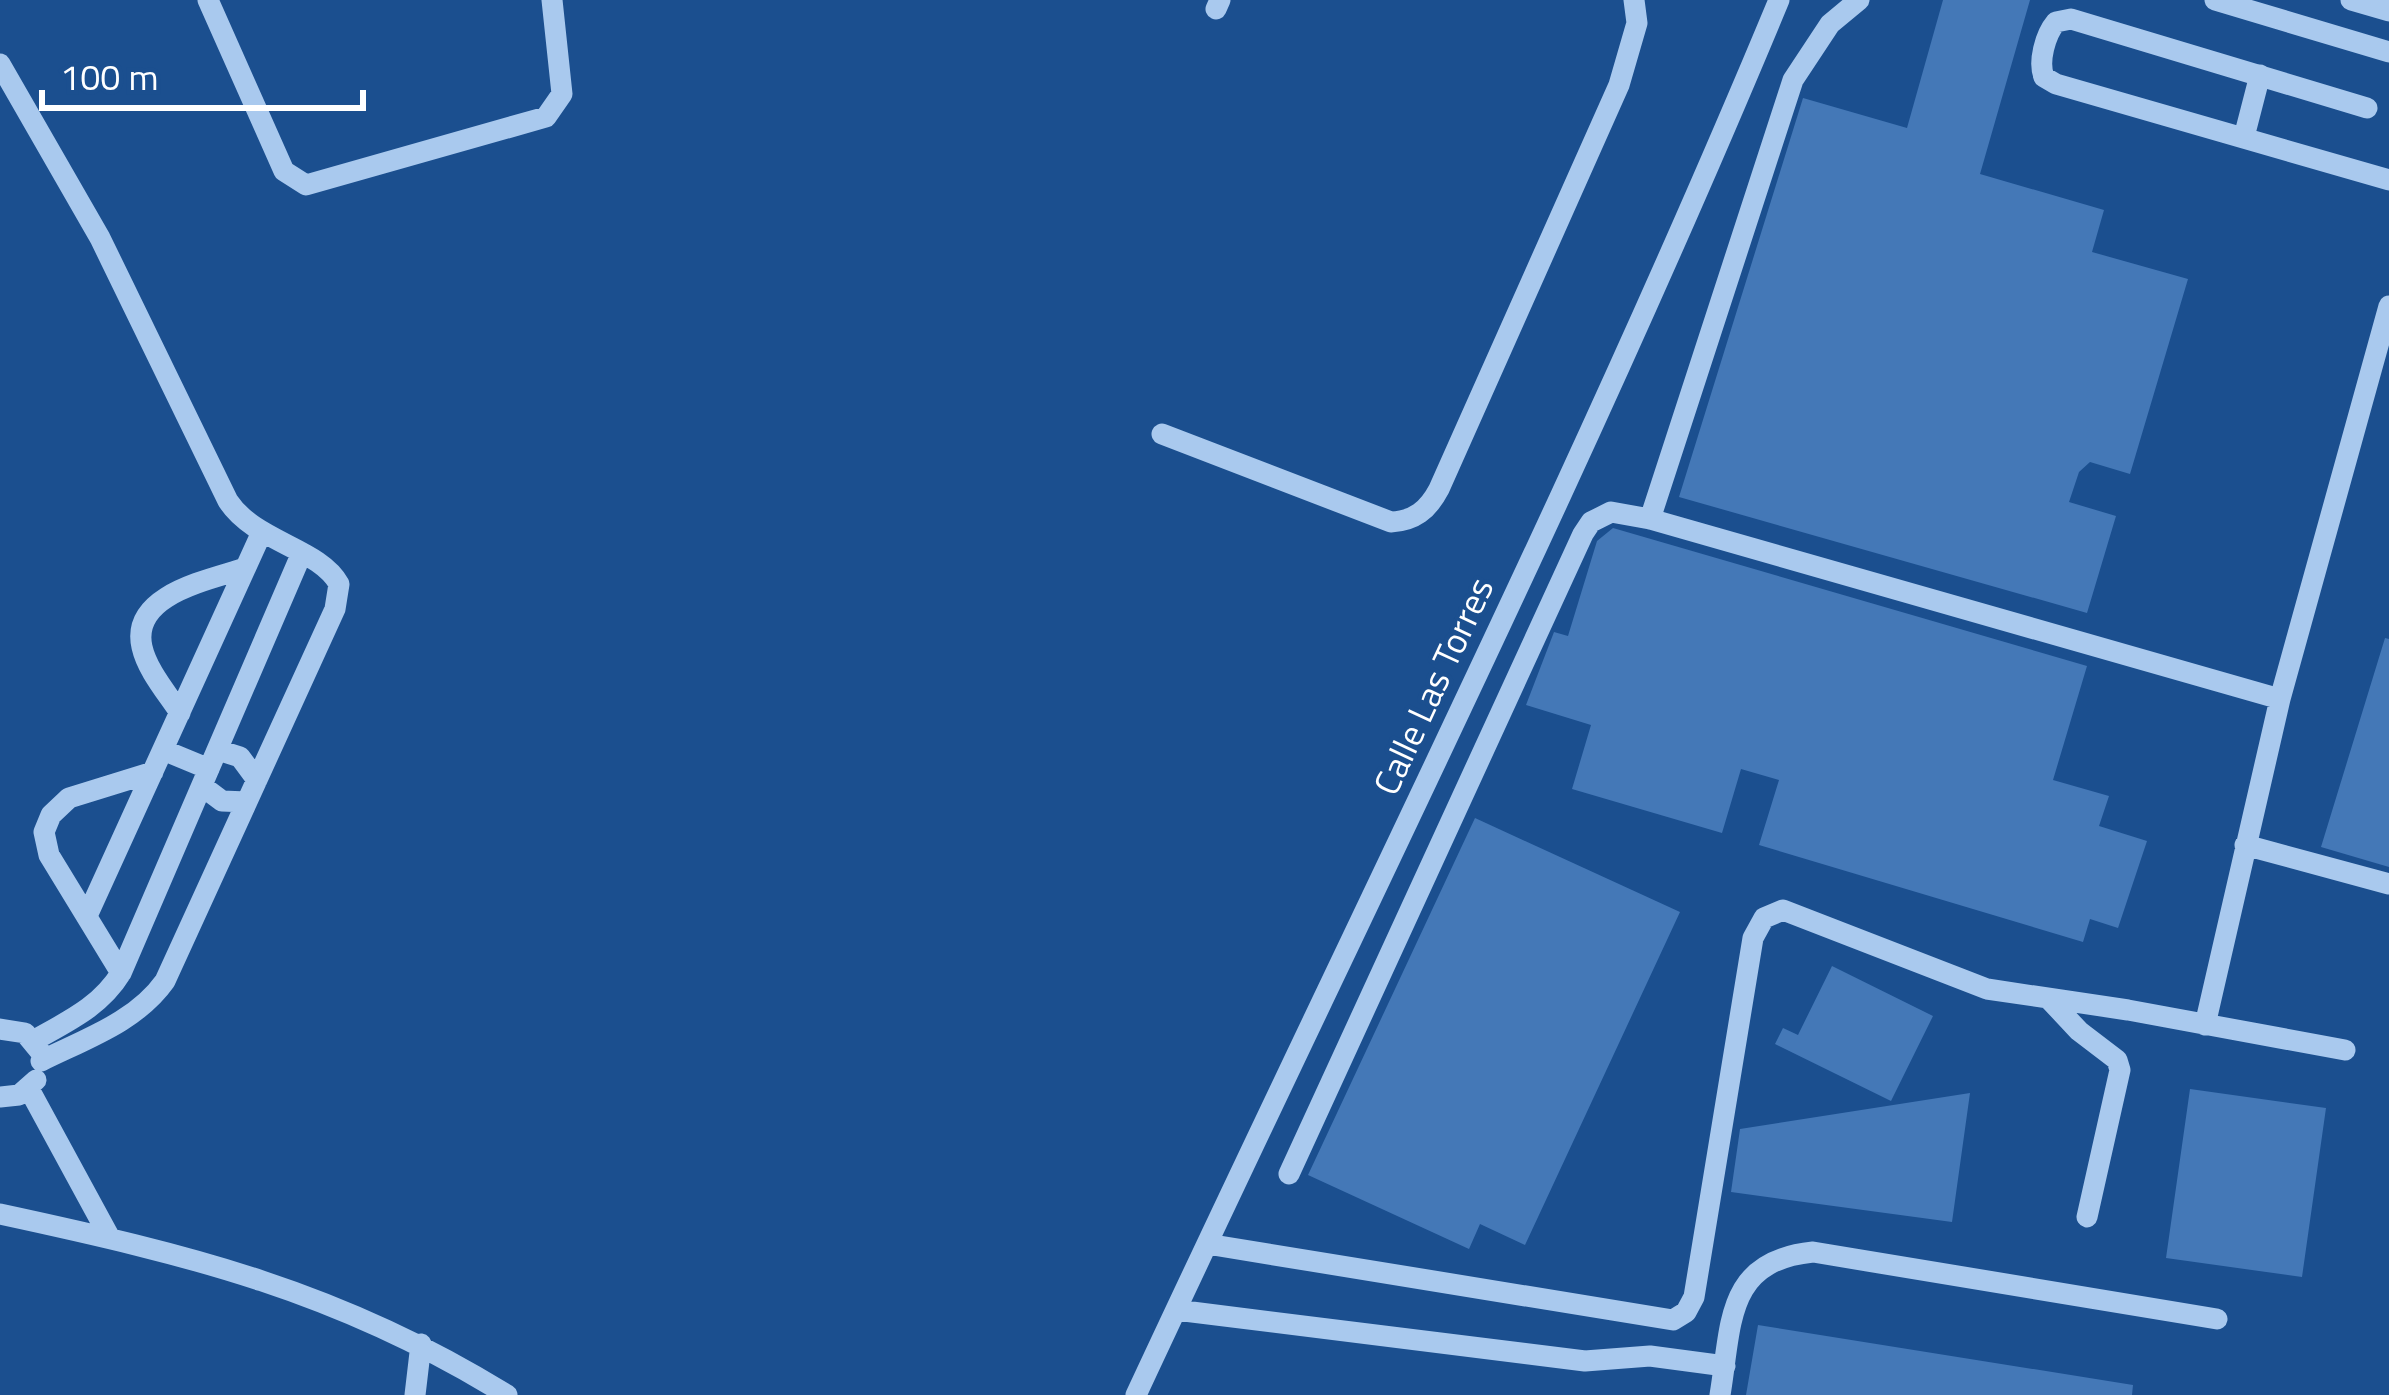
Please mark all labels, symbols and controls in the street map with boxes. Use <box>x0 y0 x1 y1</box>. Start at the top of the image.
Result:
scale bar <box>42 36 363 110</box>
text: 100 m <box>60 49 159 104</box>
street label: Calle Las Torres <box>1358 568 1507 804</box>

